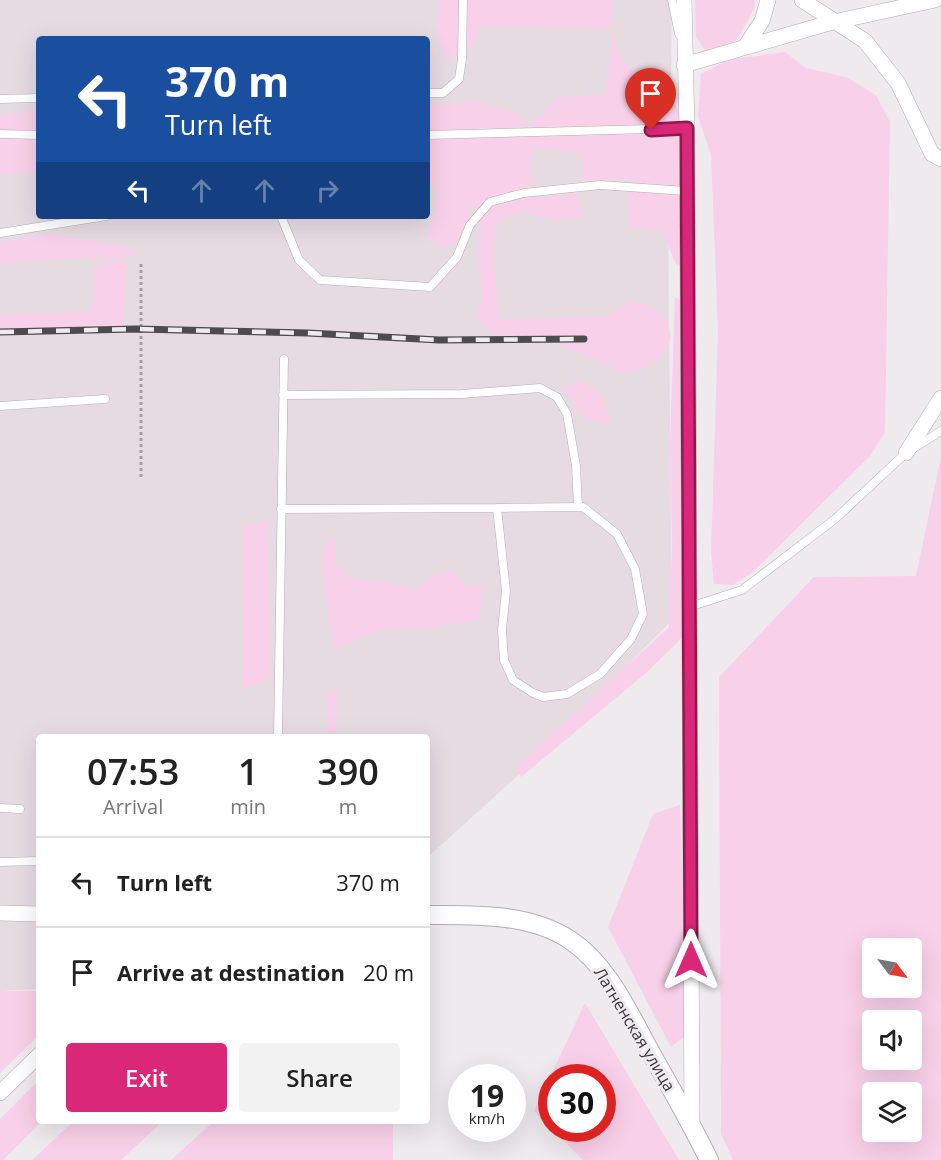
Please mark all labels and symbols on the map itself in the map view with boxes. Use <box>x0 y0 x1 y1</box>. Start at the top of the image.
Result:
pin <box>625 68 676 130</box>
position arrow <box>659 928 723 992</box>
north arrow <box>862 938 922 998</box>
street label: Латненская улица <box>589 963 681 1095</box>
speed limit sign: 30 <box>538 1064 616 1142</box>

